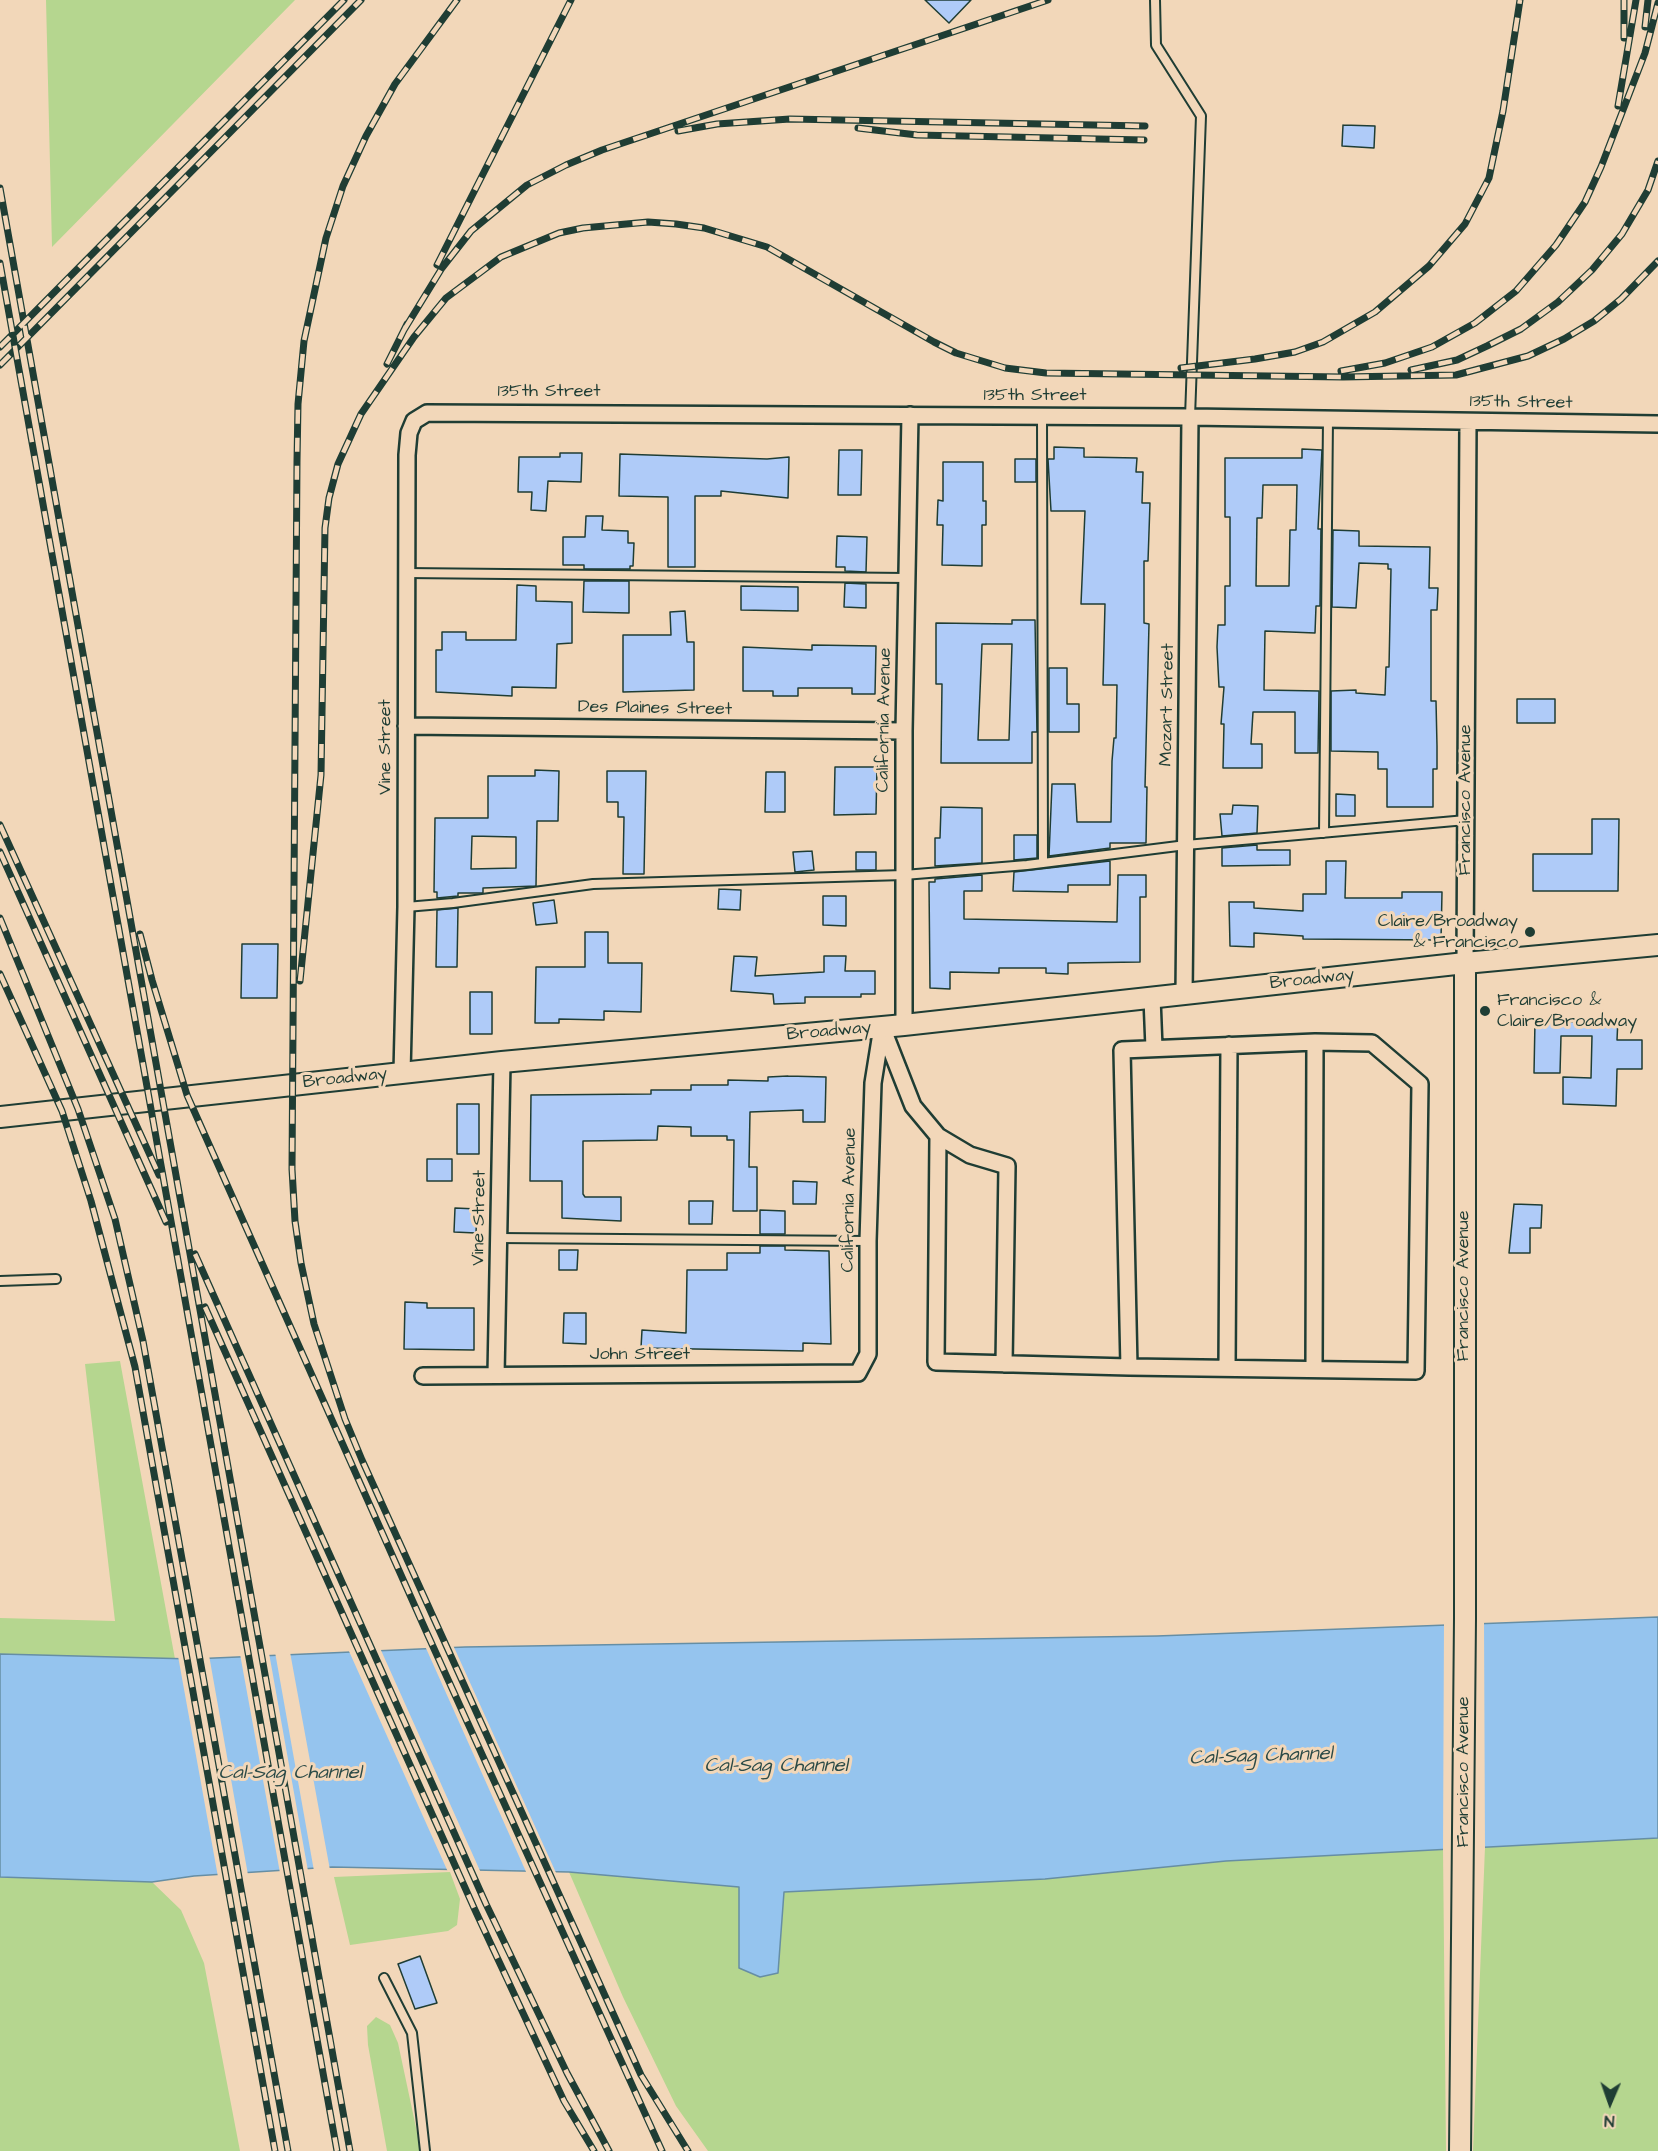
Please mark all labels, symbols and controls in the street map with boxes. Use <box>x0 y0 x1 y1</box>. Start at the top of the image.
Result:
street label: 135th Street <box>497 381 601 403</box>
street label: 135th Street <box>983 385 1087 407</box>
street label: 135th Street <box>1469 391 1573 415</box>
street label: Mozart Street <box>1156 643 1180 767</box>
street label: California Avenue <box>873 647 897 793</box>
street label: Des Plaines Street <box>578 697 732 721</box>
street label: Vine Street <box>375 699 397 795</box>
street label: Francisco Avenue <box>1455 725 1477 875</box>
place label: Claire/Broadway & Francisco <box>1378 911 1518 954</box>
marker: Claire/Broadway & Francisco <box>1523 925 1537 939</box>
street label: Broadway <box>1269 965 1355 995</box>
place label: Francisco & Claire/Broadway <box>1497 990 1637 1032</box>
marker: Francisco & Claire/Broadway <box>1478 1004 1492 1018</box>
street label: Broadway <box>786 1018 872 1046</box>
street label: Broadway <box>302 1064 388 1094</box>
street label: California Avenue <box>838 1127 862 1273</box>
street label: Vine Street <box>468 1170 492 1266</box>
street label: Francisco Avenue <box>1453 1211 1475 1361</box>
street label: John Street <box>590 1344 690 1366</box>
street label: Francisco Avenue <box>1453 1697 1475 1847</box>
water label: Cal-Sag Channel <box>1189 1743 1333 1771</box>
water label: Cal-Sag Channel <box>704 1755 848 1779</box>
water label: Cal-Sag Channel <box>218 1762 362 1786</box>
north arrow <box>1580 2073 1640 2133</box>
text: N <box>1604 2110 1615 2132</box>

